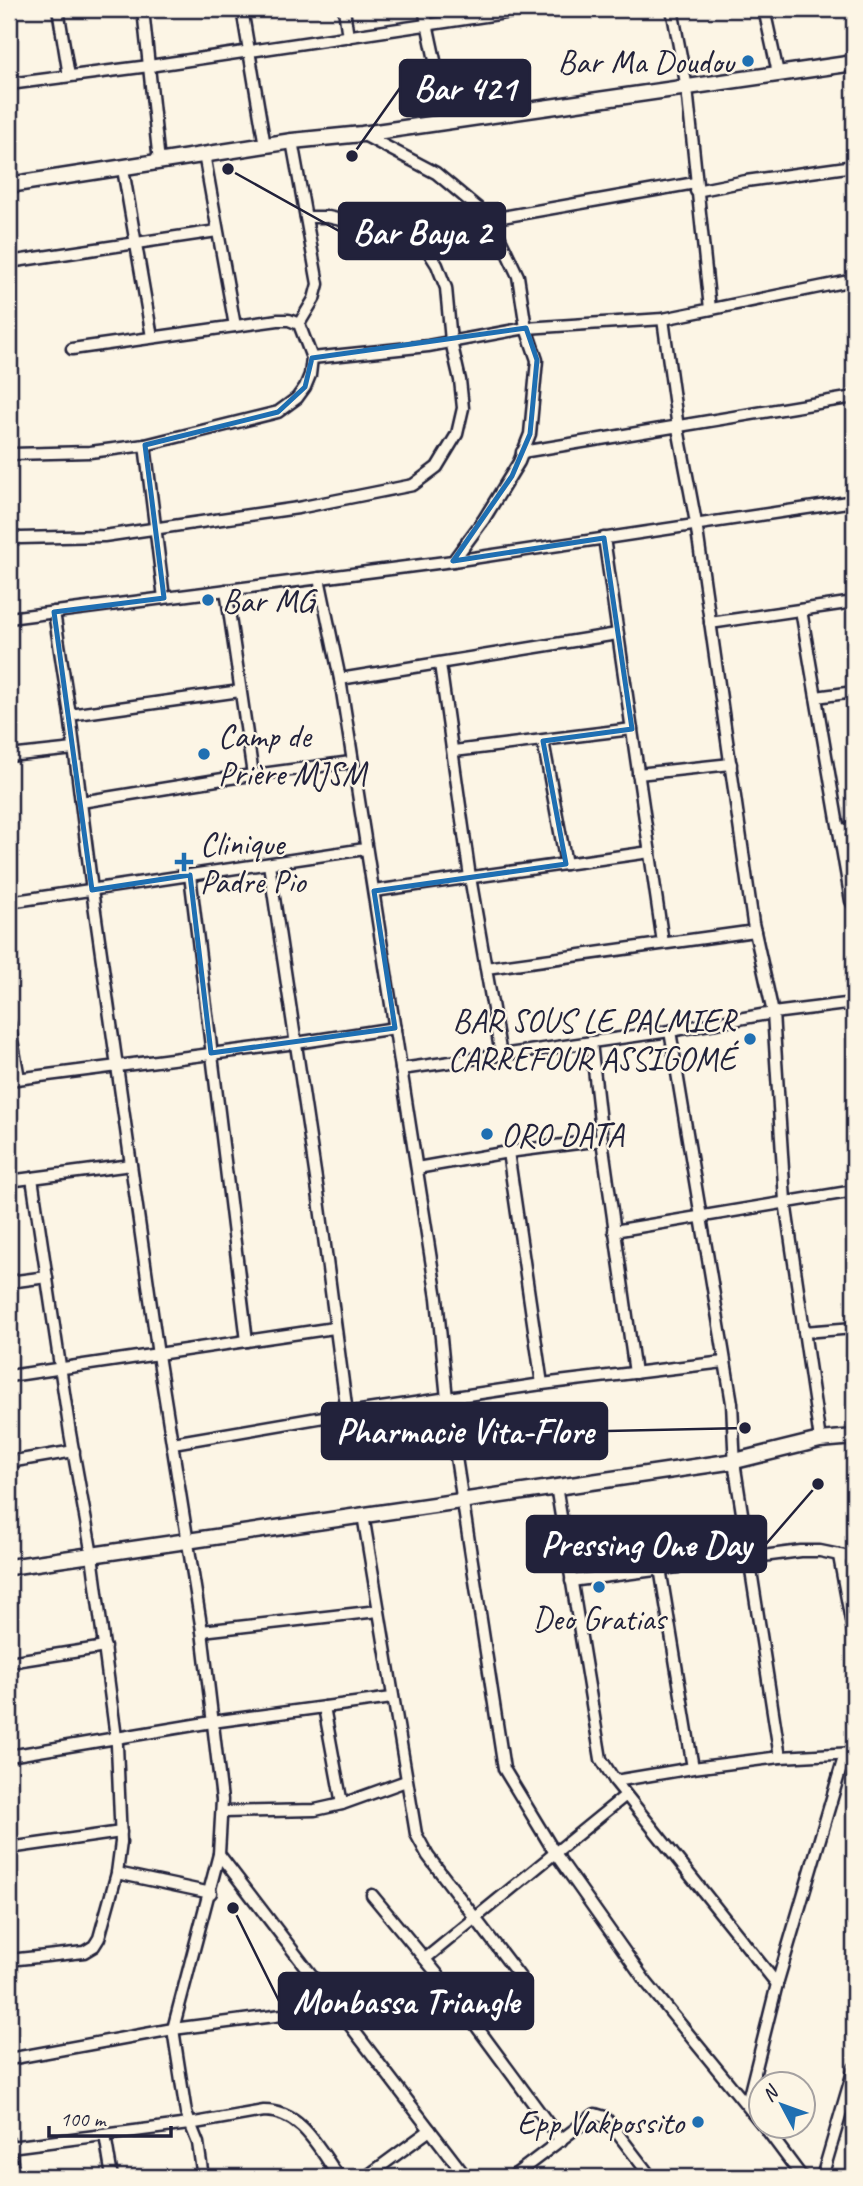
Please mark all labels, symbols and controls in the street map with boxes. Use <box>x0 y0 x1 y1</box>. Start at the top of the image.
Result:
place label: Bar Ma Doudou <box>558 41 736 83</box>
marker: Bar Ma Doudou <box>740 53 756 69</box>
callout: Bar 421 <box>400 60 530 116</box>
text: Bar 421 <box>414 66 519 111</box>
callout: Bar Baya 2 <box>339 203 505 259</box>
text: Bar Baya 2 <box>353 210 494 255</box>
place label: Bar MG <box>222 580 318 622</box>
marker: Bar MG <box>200 592 216 608</box>
place label: Camp de Prière MJSM <box>218 715 369 795</box>
marker: Camp de Prière MJSM <box>196 746 212 762</box>
place label: Clinique Padre Pio <box>200 823 308 903</box>
marker: Clinique Padre Pio <box>174 852 194 872</box>
place label: BAR SOUS LE PALMIER CARREFOUR ASSIGOMÉ <box>448 1000 740 1080</box>
marker: BAR SOUS LE PALMIER CARREFOUR ASSIGOMÉ <box>742 1031 758 1047</box>
place label: ORO DATA <box>501 1114 625 1156</box>
marker: ORO DATA <box>479 1126 495 1142</box>
callout: Pharmacie Vita-Flore <box>322 1403 607 1459</box>
text: Pharmacie Vita-Flore <box>336 1409 596 1454</box>
callout: Pressing One Day <box>527 1516 766 1572</box>
text: Pressing One Day <box>541 1522 754 1567</box>
marker: Deo Gratias <box>591 1579 607 1595</box>
place label: Deo Gratias <box>532 1598 668 1640</box>
callout: Monbassa Triangle <box>279 1973 533 2029</box>
text: Monbassa Triangle <box>293 1979 522 2024</box>
north arrow <box>748 2070 818 2140</box>
text: N <box>757 2080 785 2107</box>
scale bar <box>49 2095 172 2139</box>
place label: Epp Vakpossito <box>517 2102 686 2144</box>
text: 100 m <box>60 2106 107 2132</box>
marker: Epp Vakpossito <box>690 2114 706 2130</box>

